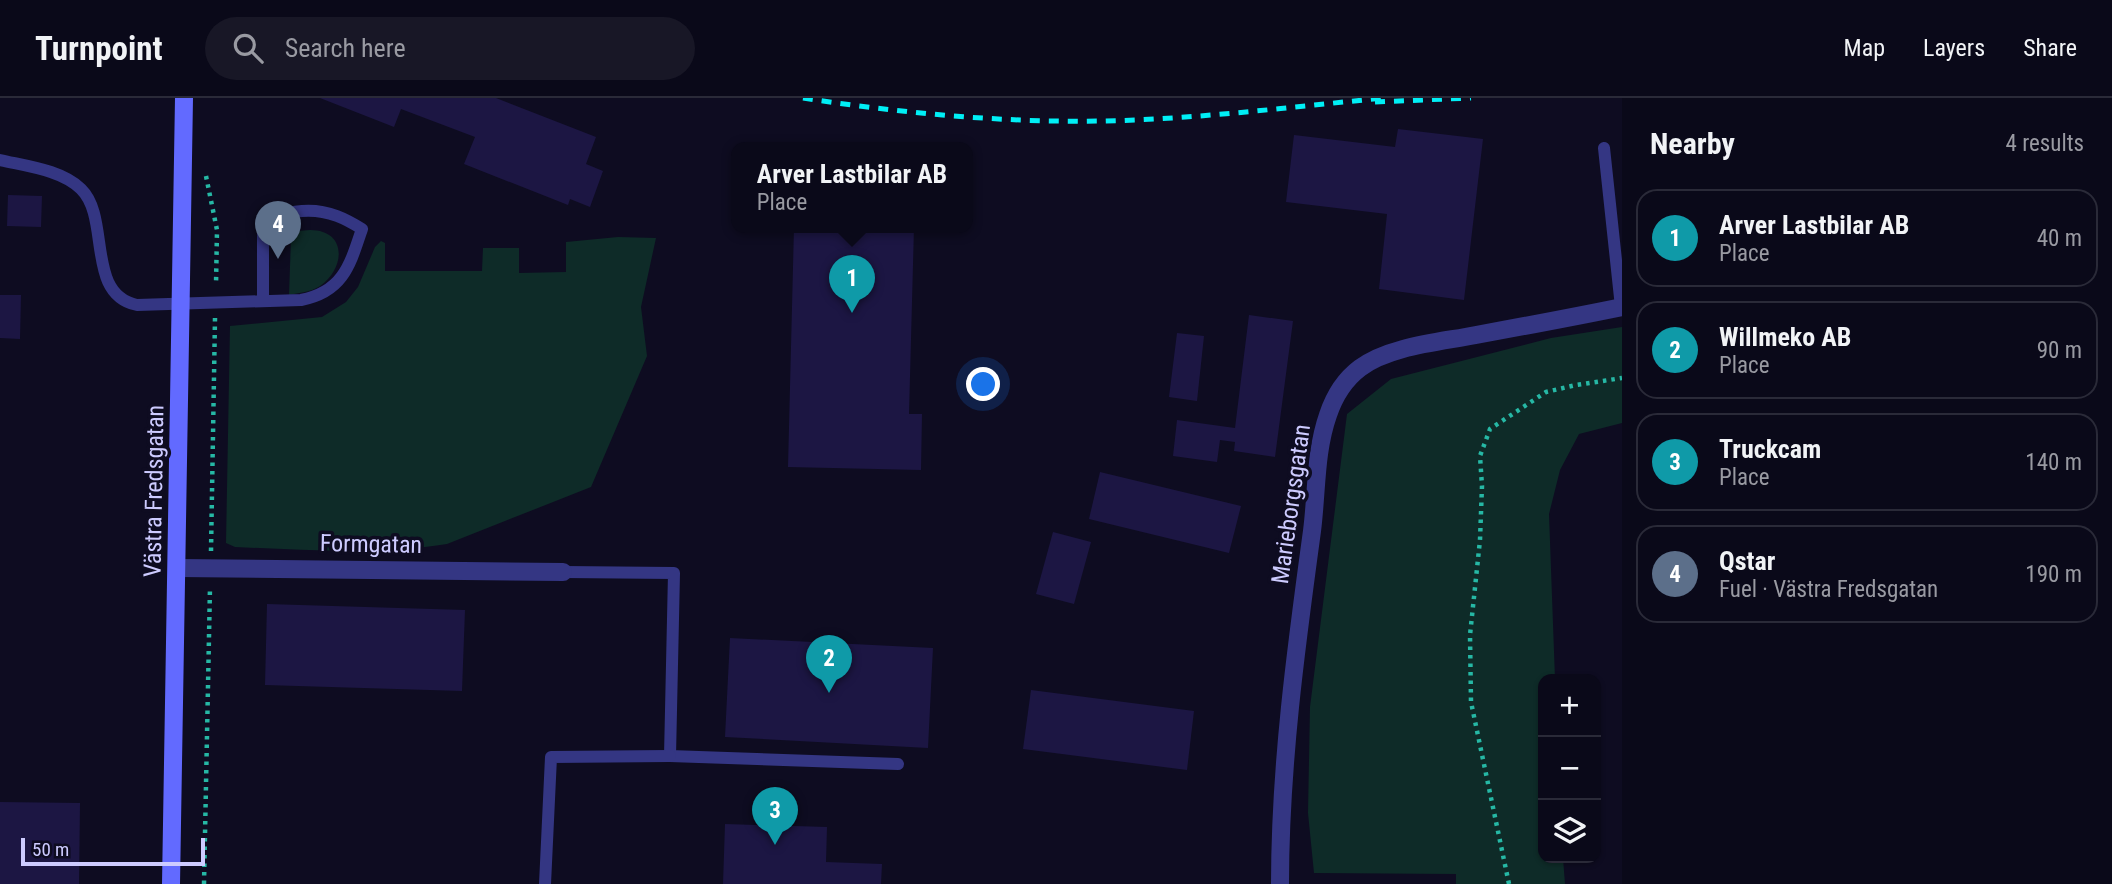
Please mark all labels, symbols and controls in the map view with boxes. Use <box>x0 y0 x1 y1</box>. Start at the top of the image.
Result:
search box <box>205 17 695 80</box>
text: Turnpoint <box>35 29 163 68</box>
icon: search <box>229 29 267 67</box>
text: Search here <box>285 33 406 63</box>
text: Map <box>1844 34 1885 62</box>
text: Layers <box>1923 34 1985 62</box>
text: Share <box>2023 34 2077 62</box>
text: Nearby <box>1650 126 1735 161</box>
text: 4 results <box>2006 130 2084 157</box>
popup <box>731 142 973 233</box>
text: Arver Lastbilar AB <box>757 159 947 189</box>
text: Place <box>757 189 807 216</box>
pin: 4 <box>255 201 301 259</box>
text: Arver Lastbilar AB <box>1719 210 1909 240</box>
text: 1 <box>1669 225 1681 252</box>
text: 40 m <box>2037 225 2082 252</box>
text: Place <box>1719 240 1769 267</box>
pin: 1 <box>829 255 875 313</box>
text: Willmeko AB <box>1719 322 1851 352</box>
text: 2 <box>1669 337 1681 364</box>
text: 90 m <box>2037 337 2082 364</box>
text: Place <box>1719 352 1769 379</box>
your location <box>966 367 1000 401</box>
street label: Västra Fredsgatan <box>138 405 170 577</box>
street label: Marieborgsgatan <box>1266 422 1316 586</box>
text: Truckcam <box>1719 434 1821 464</box>
text: 3 <box>1669 449 1681 476</box>
text: 140 m <box>2025 449 2082 476</box>
text: Place <box>1719 464 1769 491</box>
street label: Formgatan <box>320 529 422 559</box>
text: Qstar <box>1719 546 1775 576</box>
text: 4 <box>1669 561 1681 588</box>
text: 190 m <box>2025 561 2082 588</box>
text: Fuel · Västra Fredsgatan <box>1719 576 1938 603</box>
pin: 2 <box>806 635 852 693</box>
map controls <box>1538 674 1601 863</box>
button: + <box>1538 674 1601 737</box>
button: − <box>1538 737 1601 800</box>
pin: 3 <box>752 787 798 845</box>
button: layers <box>1538 800 1601 863</box>
scale bar <box>21 835 205 867</box>
text: 50 m <box>32 838 69 861</box>

